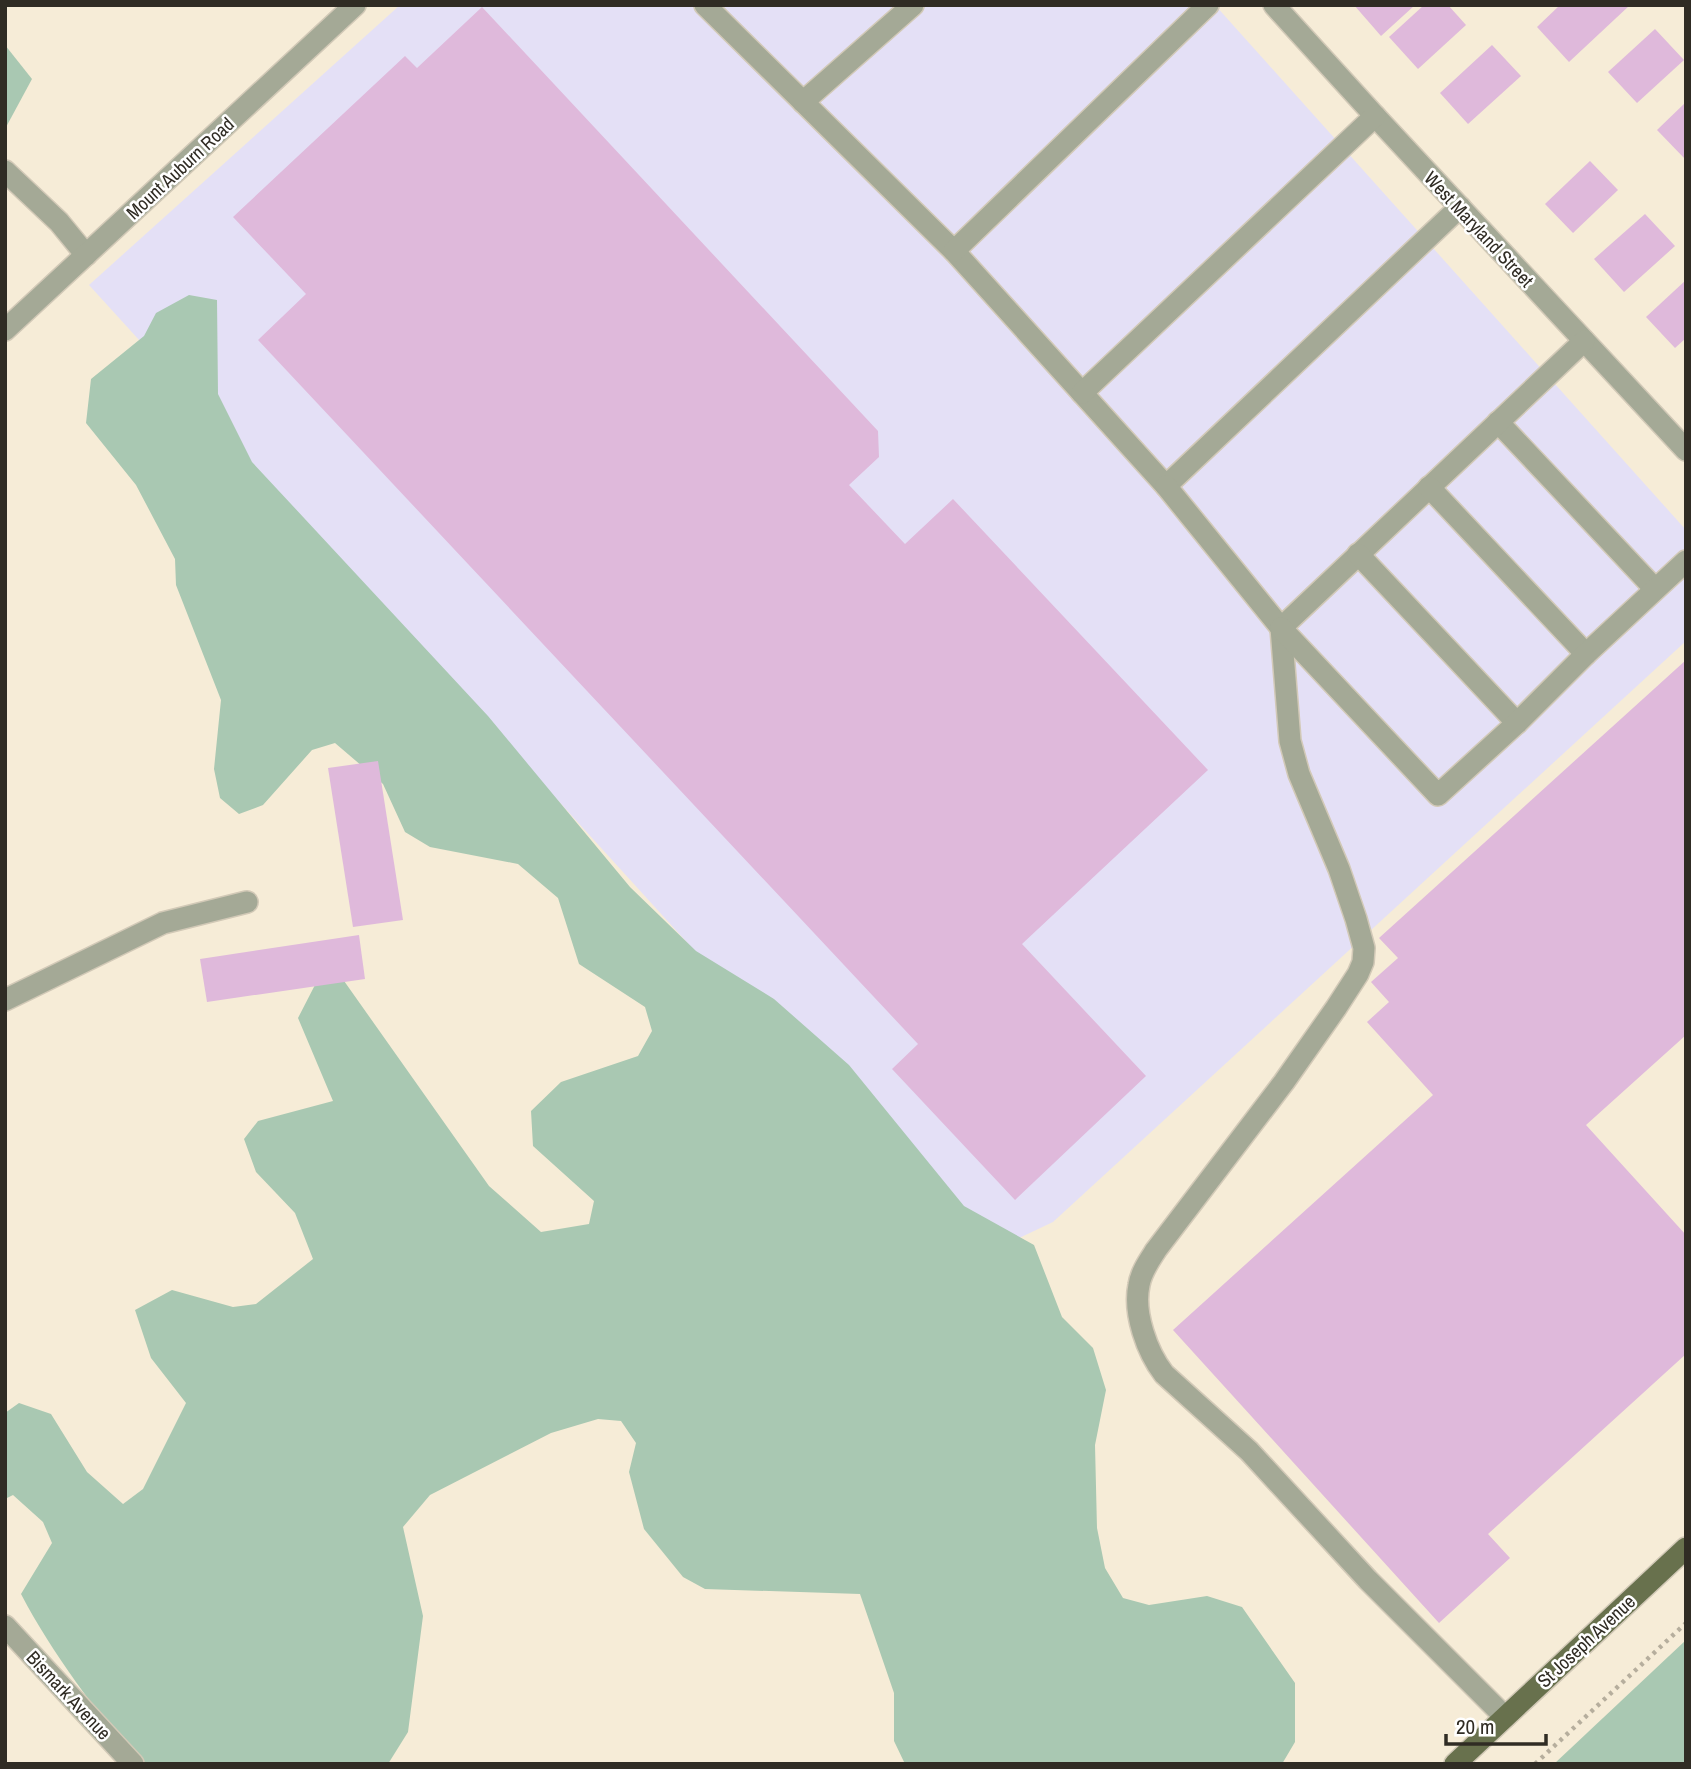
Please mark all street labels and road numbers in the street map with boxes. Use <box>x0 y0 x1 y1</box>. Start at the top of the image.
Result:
street label: Mount Auburn Road <box>120 111 240 225</box>
street label: West Maryland Street <box>1419 165 1540 293</box>
street label: St Joseph Avenue <box>1531 1589 1641 1693</box>
street label: Bismark Avenue <box>21 1645 117 1745</box>

